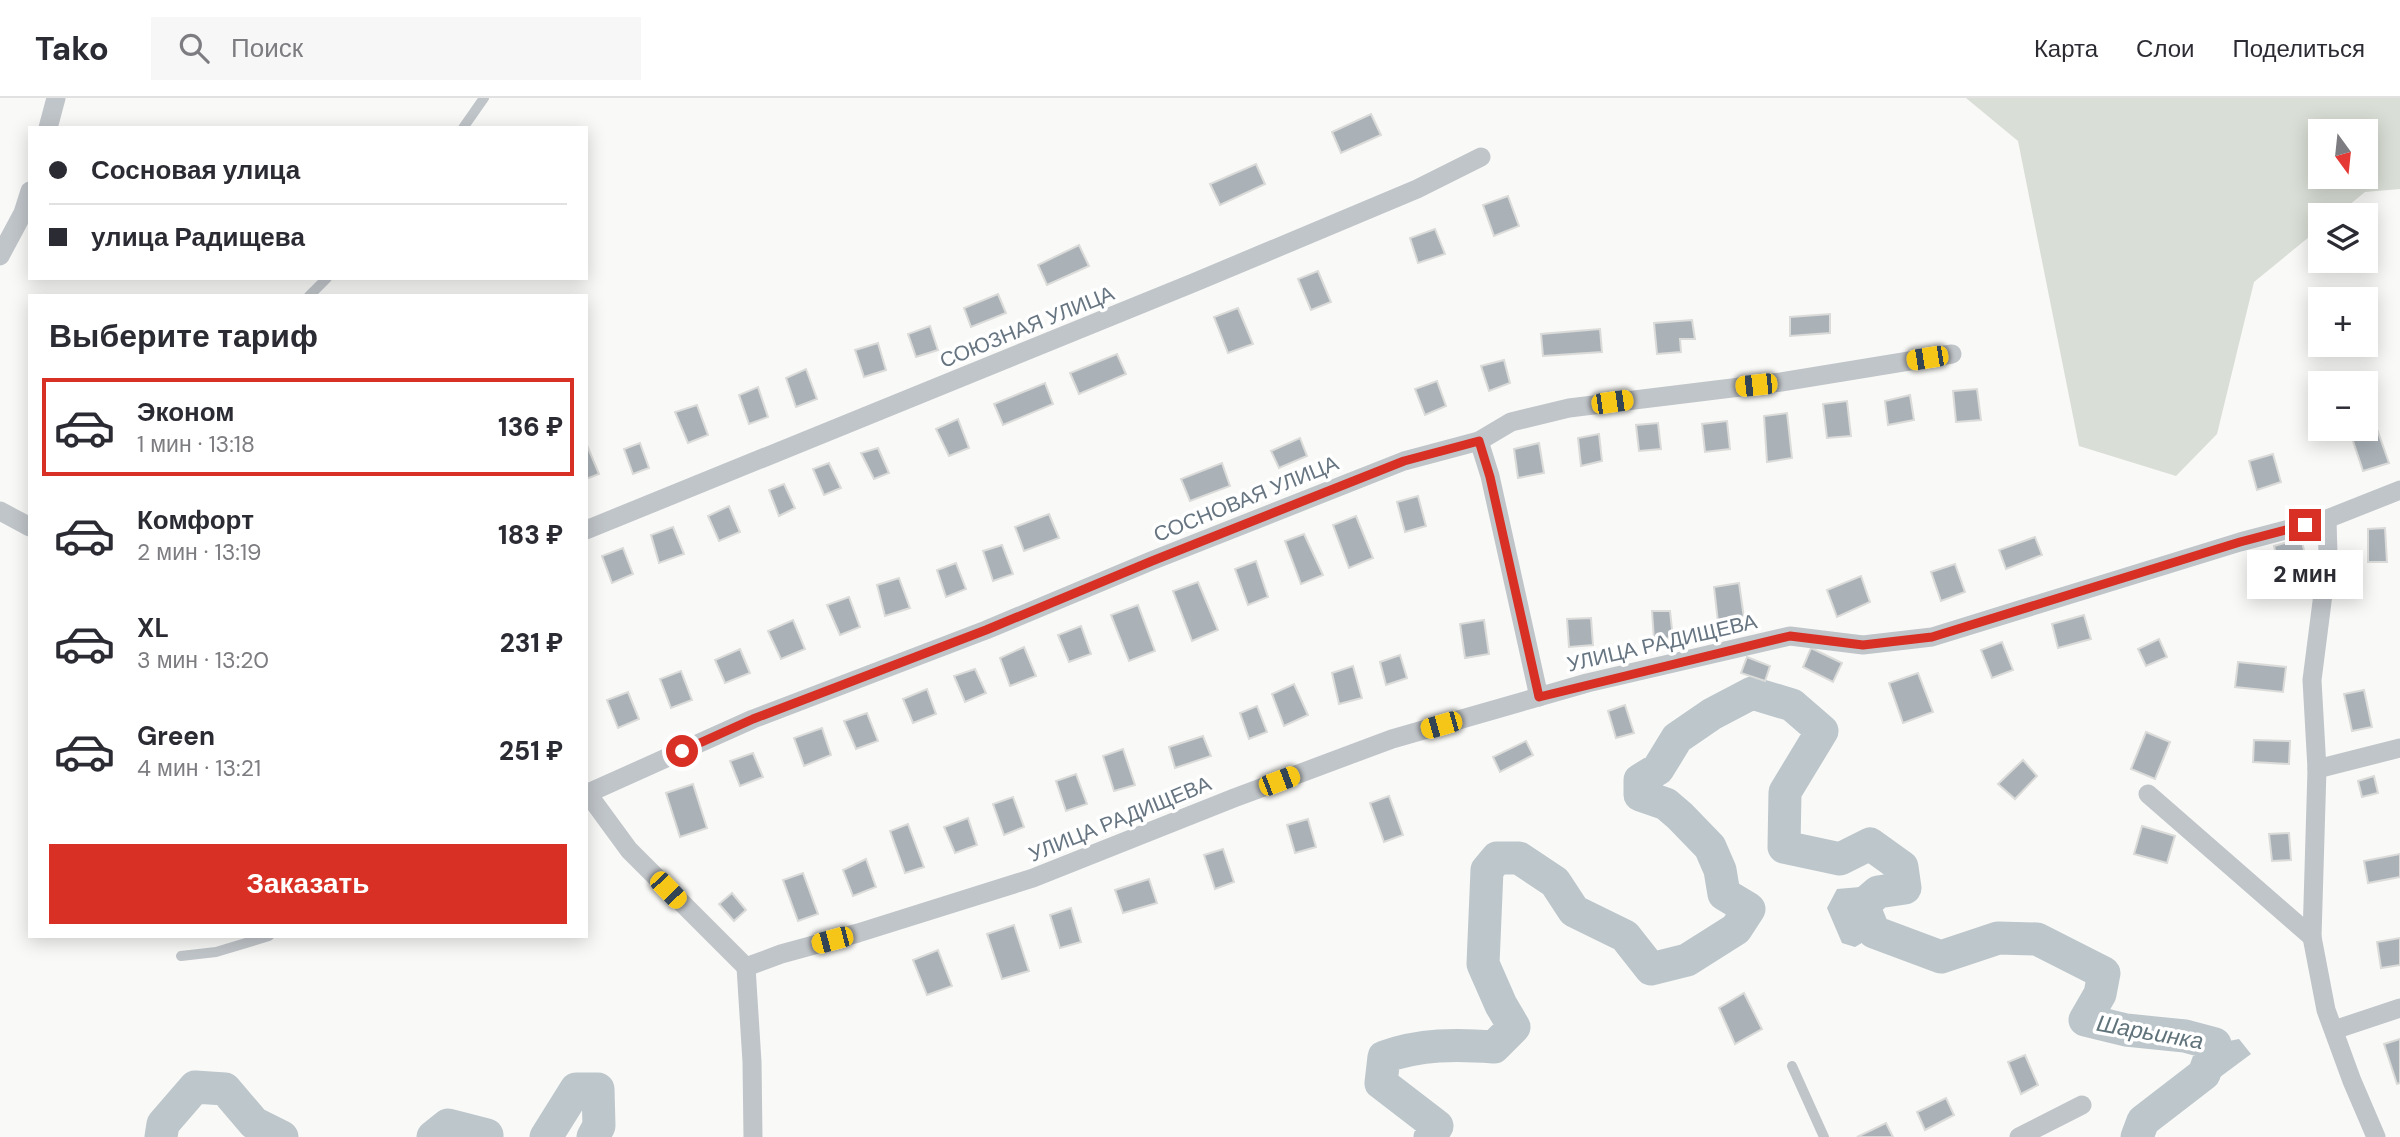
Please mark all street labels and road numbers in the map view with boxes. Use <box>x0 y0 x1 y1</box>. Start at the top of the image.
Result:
street label: СОЮЗНАЯ УЛИЦА <box>936 279 1118 375</box>
street label: СОСНОВАЯ УЛИЦА <box>1150 449 1342 549</box>
street label: УЛИЦА РАДИЩЕВА <box>1564 608 1760 678</box>
street label: УЛИЦА РАДИЩЕВА <box>1025 770 1215 868</box>

